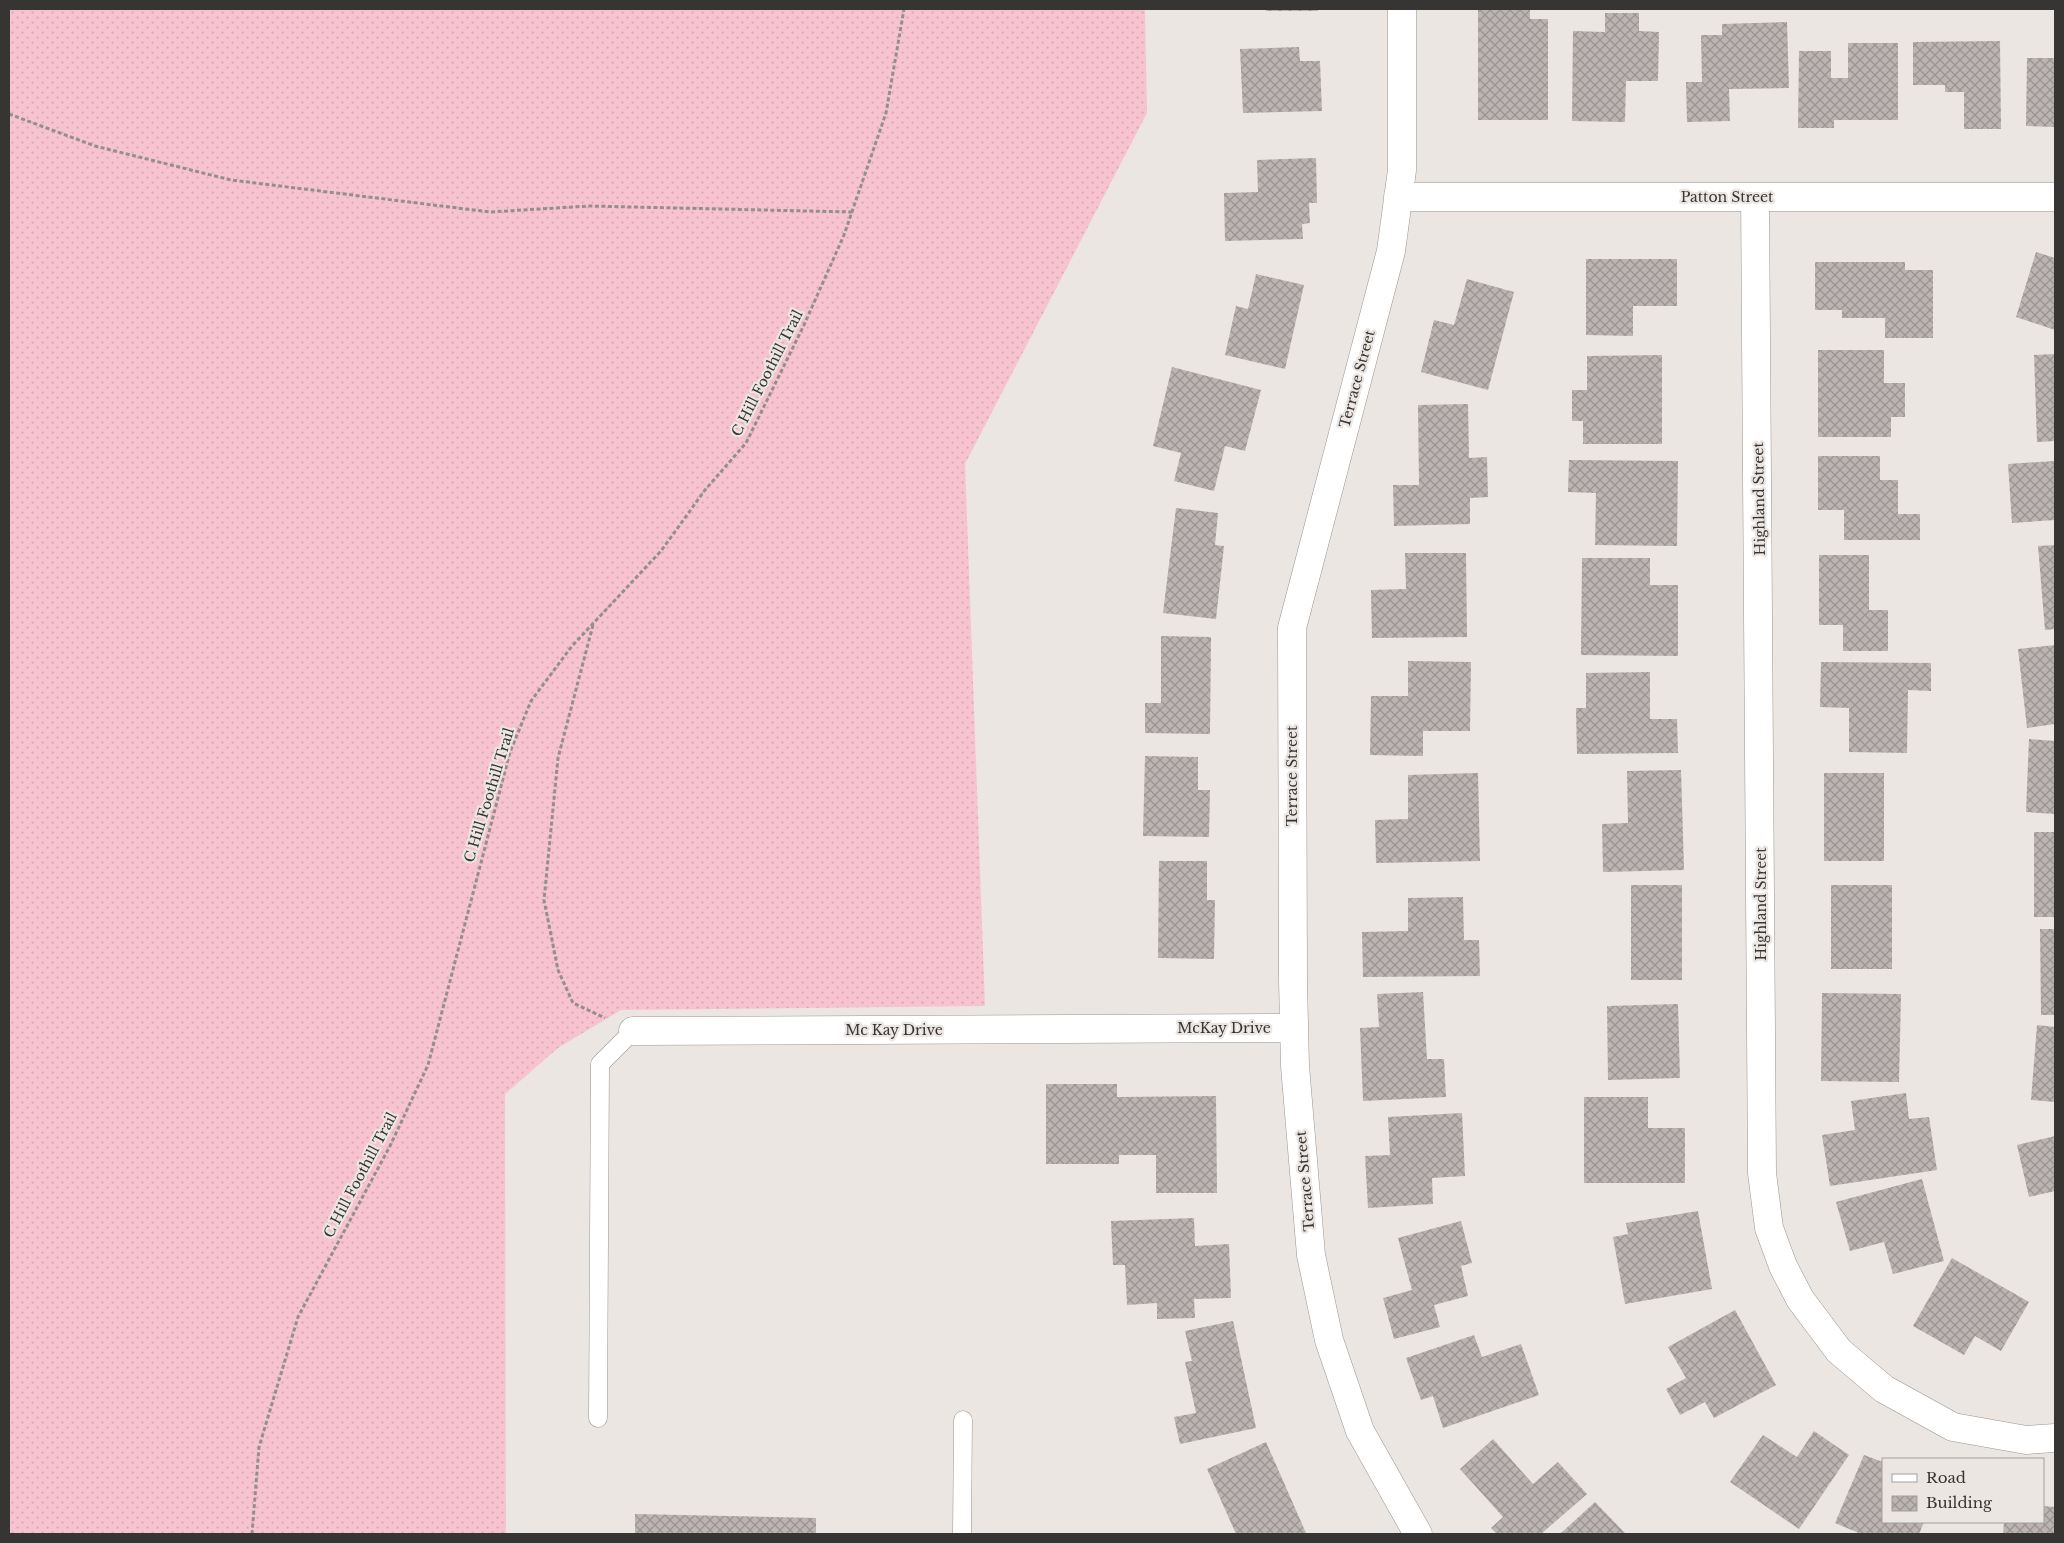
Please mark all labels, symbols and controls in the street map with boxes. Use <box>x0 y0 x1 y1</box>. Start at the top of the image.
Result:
street label: Patton Street <box>1681 188 1774 206</box>
street label: C Hill Foothill Trail <box>727 306 807 439</box>
street label: Terrace Street <box>1335 327 1379 430</box>
street label: Highland Street <box>1749 442 1769 556</box>
street label: C Hill Foothill Trail <box>460 725 518 864</box>
street label: Terrace Street <box>1283 725 1301 826</box>
street label: Highland Street <box>1752 847 1770 961</box>
street label: McKay Drive <box>1177 1019 1271 1037</box>
street label: Mc Kay Drive <box>845 1021 943 1039</box>
street label: C Hill Foothill Trail <box>319 1109 401 1241</box>
street label: Terrace Street <box>1292 1129 1318 1232</box>
legend <box>1882 1458 2044 1523</box>
text: Road <box>1926 1468 1966 1487</box>
text: Building <box>1926 1493 1993 1512</box>

